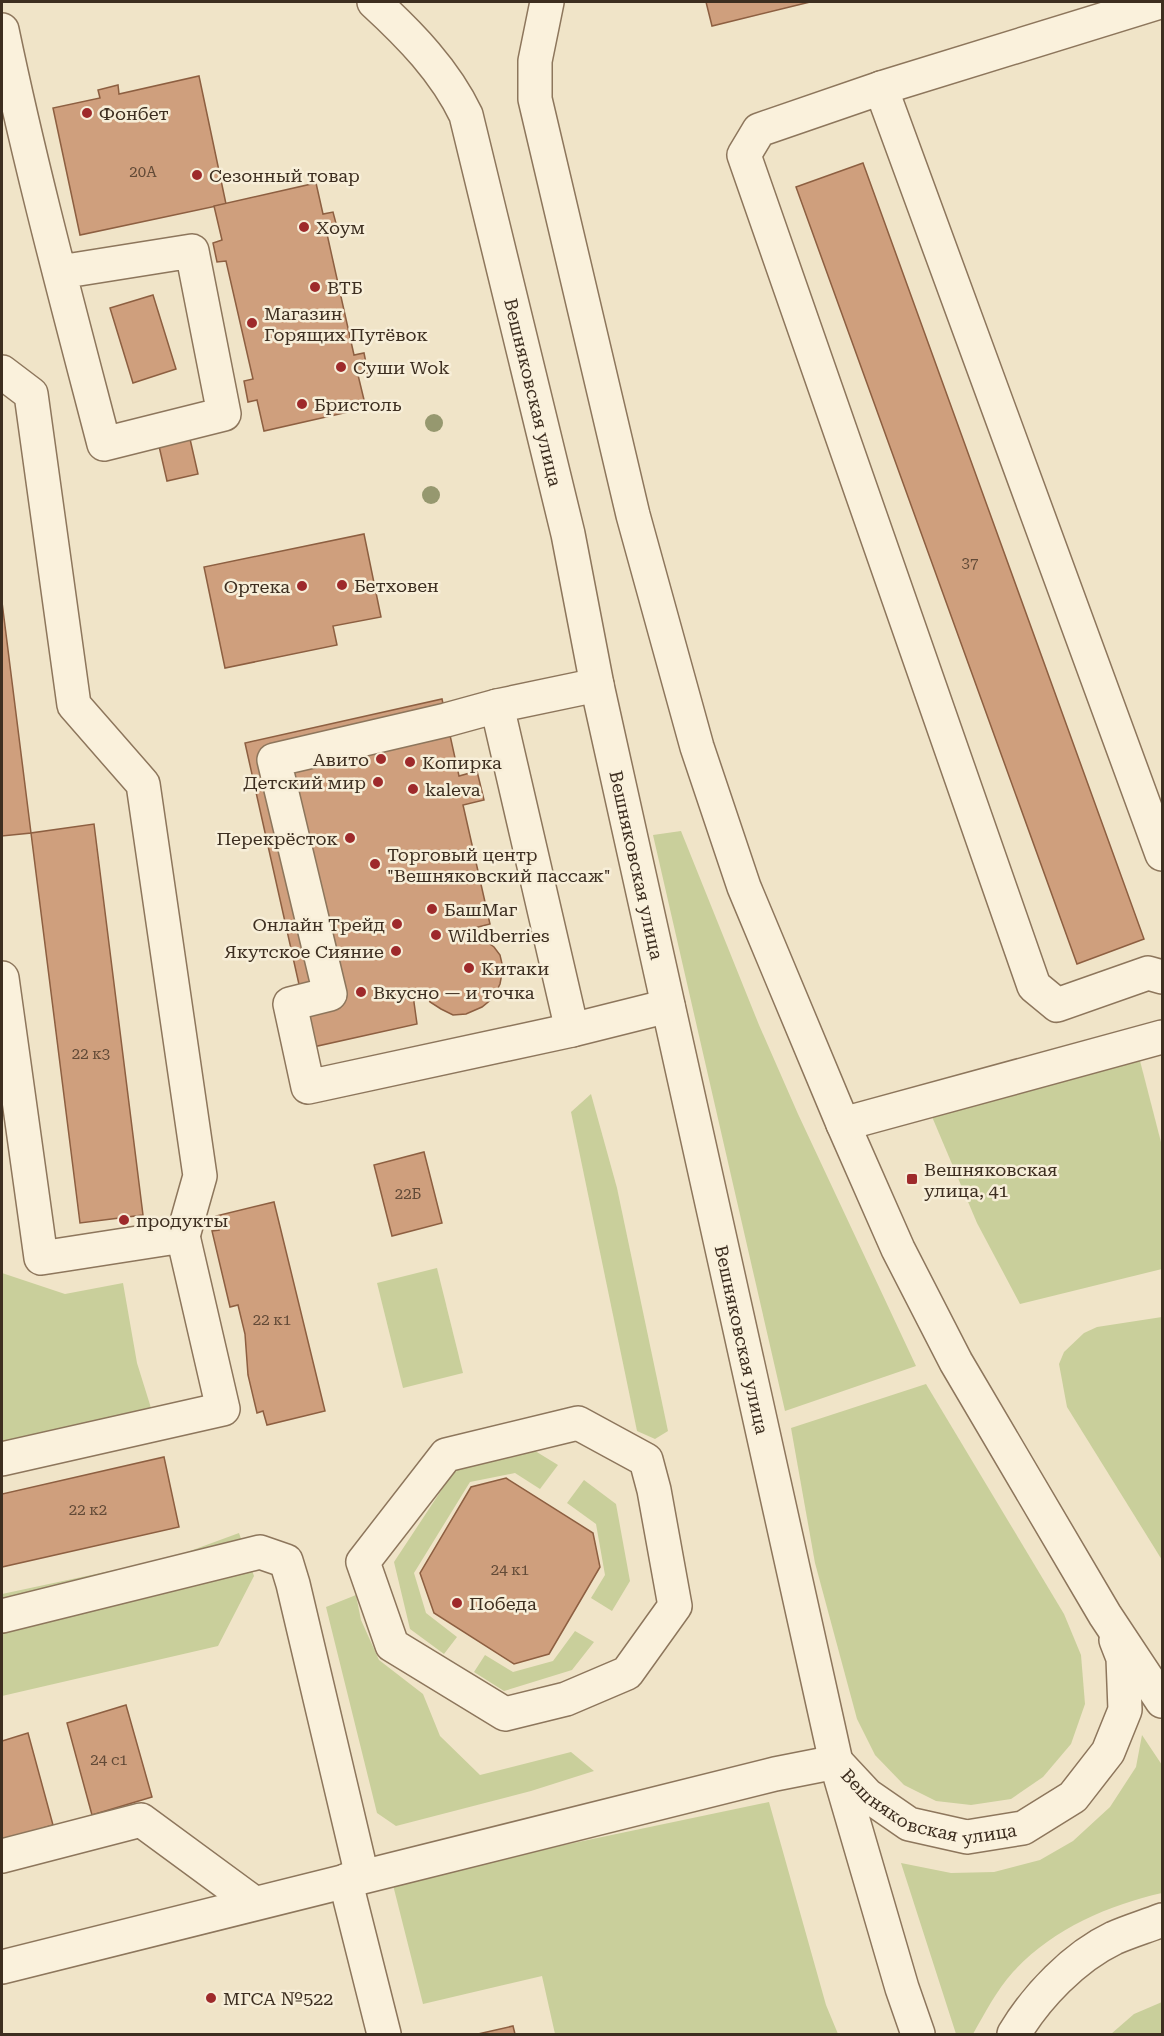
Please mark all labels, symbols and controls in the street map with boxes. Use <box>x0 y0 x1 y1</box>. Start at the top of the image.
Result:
place label: Фонбет <box>99 103 169 124</box>
marker: Фонбет <box>80 106 94 120</box>
house number: 20А <box>129 163 157 181</box>
place label: Сезонный товар <box>209 165 360 186</box>
marker: Сезонный товар <box>190 168 204 182</box>
place label: Хоум <box>316 217 365 238</box>
marker: Хоум <box>297 220 311 234</box>
place label: ВТБ <box>327 277 362 298</box>
marker: ВТБ <box>308 280 322 294</box>
street label: Вешняковская улица <box>500 296 567 489</box>
place label: Магазин Горящих Путёвок <box>264 303 428 345</box>
marker: Магазин Горящих Путёвок <box>245 316 259 330</box>
place label: Суши Wok <box>353 357 450 378</box>
marker: Суши Wok <box>334 360 348 374</box>
place label: Бристоль <box>314 394 402 415</box>
marker: Бристоль <box>295 397 309 411</box>
house number: 37 <box>962 554 978 572</box>
place label: Бетховен <box>354 575 439 596</box>
place label: Ортека <box>224 576 290 597</box>
marker: Бетховен <box>335 578 349 592</box>
marker: Ортека <box>295 579 309 593</box>
place label: Авито <box>313 749 369 770</box>
marker: Авито <box>374 752 388 766</box>
place label: Копирка <box>422 752 502 773</box>
marker: Копирка <box>403 755 417 769</box>
street label: Вешняковская улица <box>606 769 668 962</box>
place label: Детский мир <box>243 772 366 793</box>
marker: Детский мир <box>371 775 385 789</box>
place label: kaleva <box>425 779 481 800</box>
marker: kaleva <box>406 782 420 796</box>
place label: Перекрёсток <box>216 828 338 849</box>
marker: Перекрёсток <box>343 831 357 845</box>
place label: Торговый центр "Вешняковский пассаж" <box>387 844 611 886</box>
marker: Торговый центр "Вешняковский пассаж" <box>368 857 382 871</box>
place label: БашМаг <box>444 899 518 920</box>
marker: БашМаг <box>425 902 439 916</box>
place label: Онлайн Трейд <box>252 914 385 935</box>
marker: Онлайн Трейд <box>390 917 404 931</box>
place label: Wildberries <box>448 925 550 946</box>
marker: Wildberries <box>429 928 443 942</box>
place label: Якутское Сияние <box>224 941 384 962</box>
marker: Якутское Сияние <box>389 944 403 958</box>
place label: Китаки <box>481 958 549 979</box>
marker: Китаки <box>462 961 476 975</box>
place label: Вкусно — и точка <box>373 982 535 1003</box>
marker: Вкусно — и точка <box>354 985 368 999</box>
house number: 22 к3 <box>72 1045 110 1063</box>
place label: Вешняковская улица, 41 <box>924 1159 1057 1201</box>
marker: Вешняковская улица, 41 <box>905 1172 919 1186</box>
house number: 22Б <box>395 1185 422 1203</box>
place label: продукты <box>136 1210 229 1231</box>
marker: продукты <box>117 1213 131 1227</box>
street label: Вешняковская улица <box>711 1243 773 1436</box>
house number: 22 к1 <box>253 1311 291 1329</box>
house number: 22 к2 <box>69 1501 107 1519</box>
house number: 24 к1 <box>491 1561 529 1579</box>
place label: Победа <box>469 1593 537 1614</box>
marker: Победа <box>450 1596 464 1610</box>
house number: 24 с1 <box>90 1751 128 1769</box>
street label: Вешняковская улица <box>837 1764 1018 1848</box>
place label: МГСА №522 <box>223 1988 333 2009</box>
marker: МГСА №522 <box>204 1991 218 2005</box>

